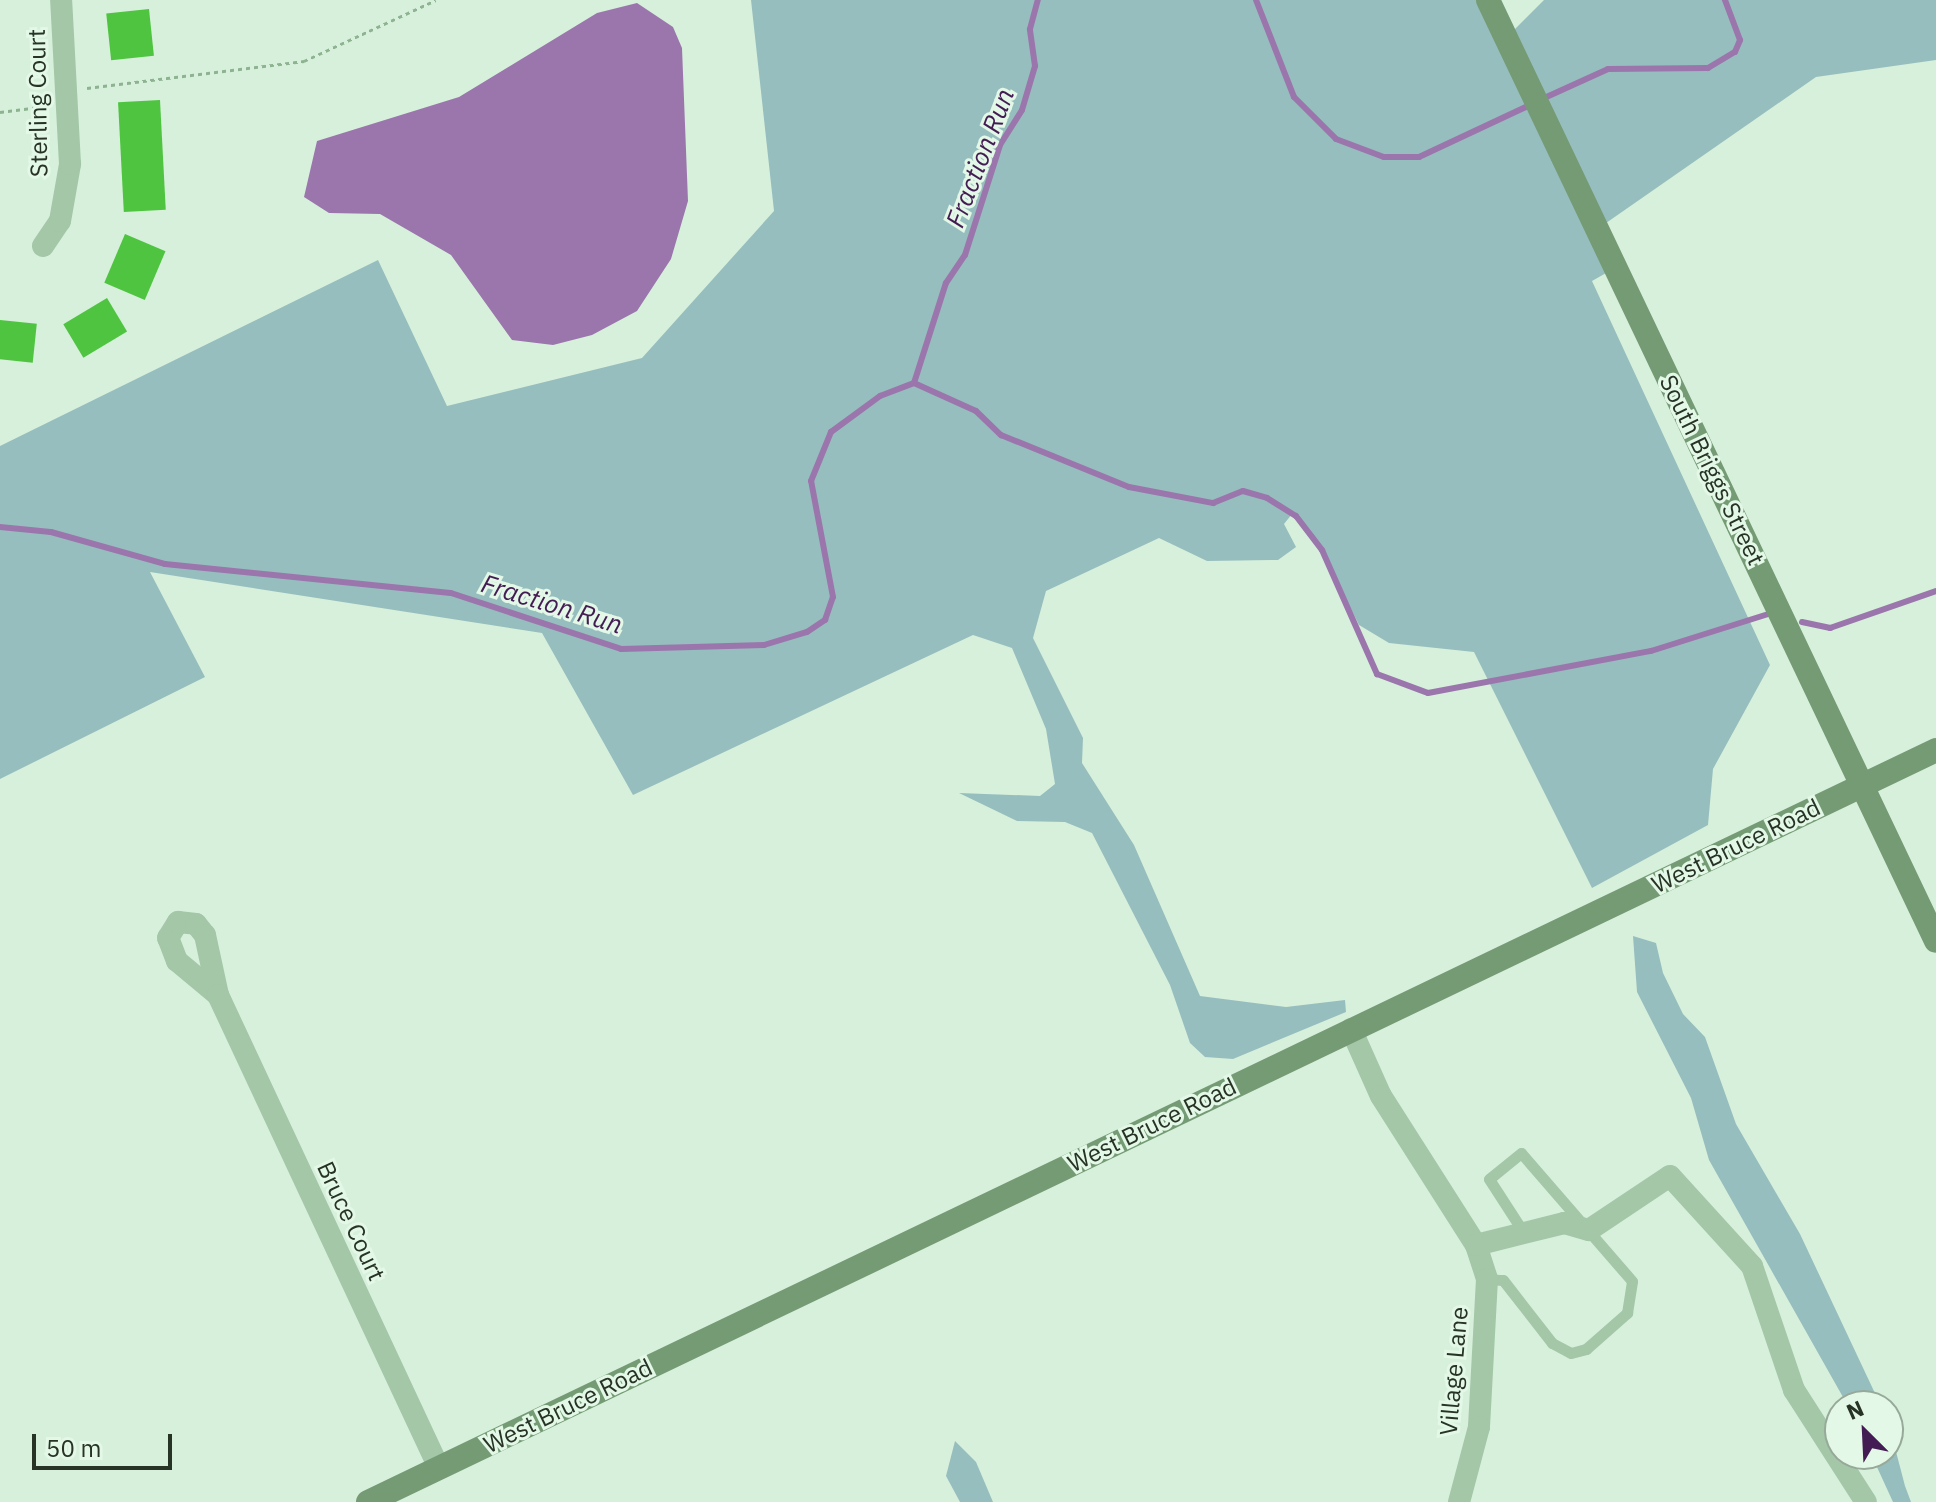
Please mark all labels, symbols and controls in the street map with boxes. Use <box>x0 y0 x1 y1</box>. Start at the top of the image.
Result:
street label: Sterling Court <box>22 29 54 177</box>
water label: Fraction Run <box>939 84 1021 232</box>
street label: South Briggs Street <box>1654 370 1770 570</box>
water label: Fraction Run <box>478 568 626 640</box>
street label: West Bruce Road <box>1647 793 1825 899</box>
street label: West Bruce Road <box>1063 1072 1241 1178</box>
street label: Bruce Court <box>311 1157 391 1285</box>
street label: Village Lane <box>1434 1305 1474 1437</box>
street label: West Bruce Road <box>479 1353 657 1459</box>
north arrow <box>1824 1390 1904 1470</box>
text: N <box>1842 1393 1868 1426</box>
scale bar <box>36 1418 176 1468</box>
text: 50 m <box>46 1432 101 1464</box>

